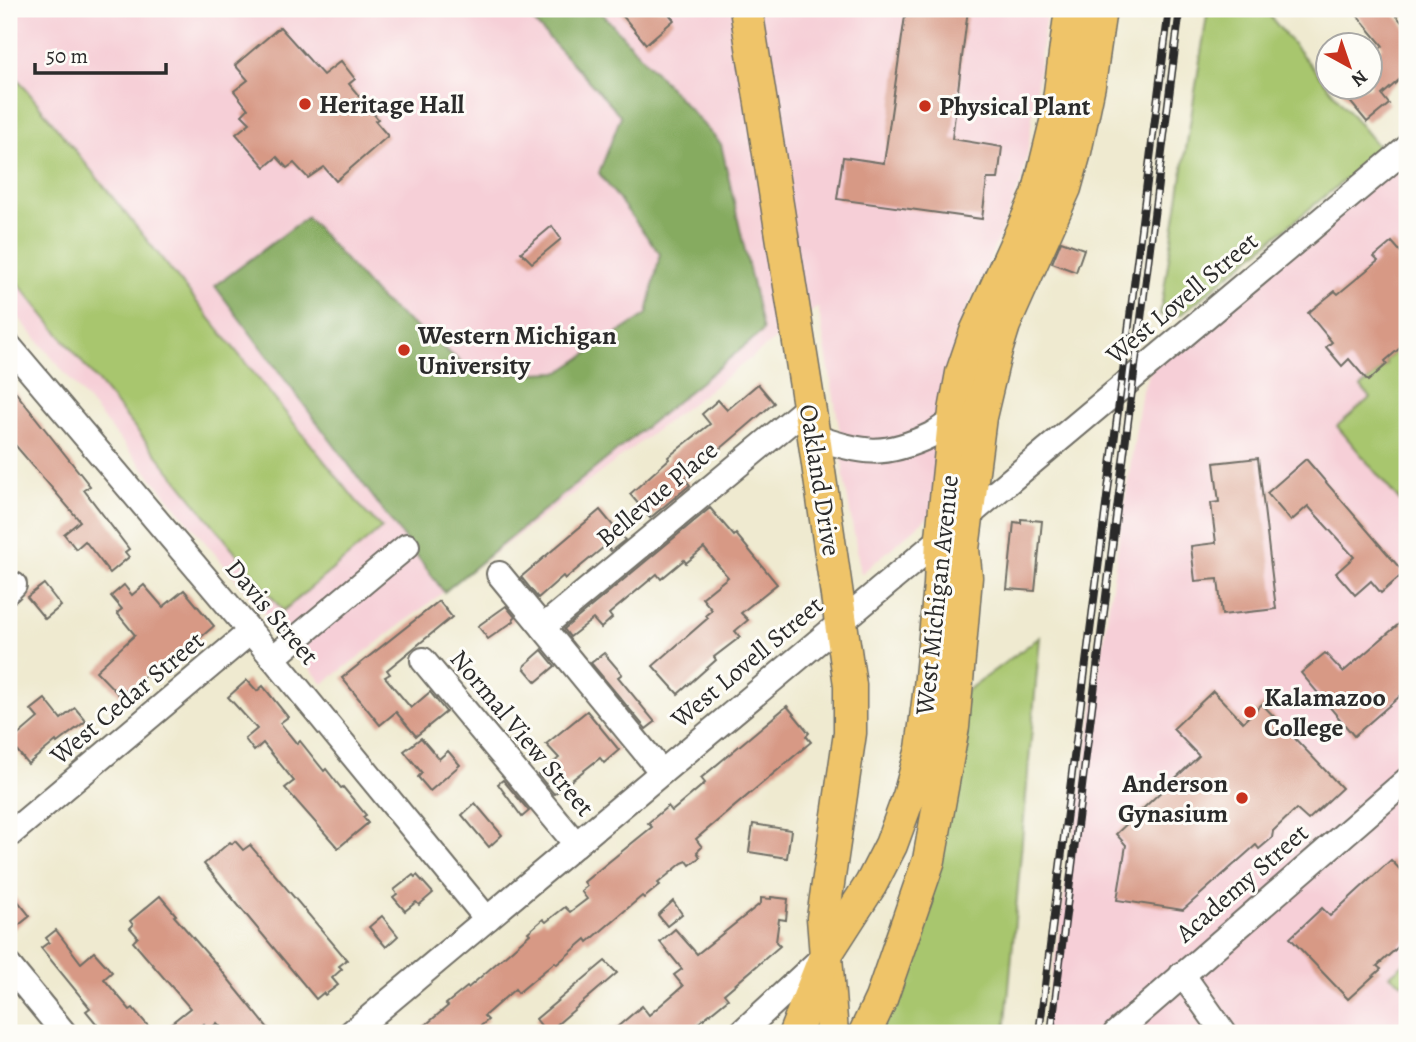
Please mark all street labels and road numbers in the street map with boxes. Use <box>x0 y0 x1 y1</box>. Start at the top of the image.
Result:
street label: West Lovell Street <box>1098 224 1266 373</box>
street label: Oakland Drive <box>791 402 849 558</box>
street label: Bellevue Place <box>589 433 725 555</box>
street label: West Michigan Avenue <box>907 473 967 718</box>
street label: Davis Street <box>217 552 327 673</box>
street label: West Lovell Street <box>663 588 831 737</box>
street label: West Cedar Street <box>42 623 212 773</box>
street label: Normal View Street <box>442 642 602 824</box>
street label: Academy Street <box>1167 815 1316 951</box>

